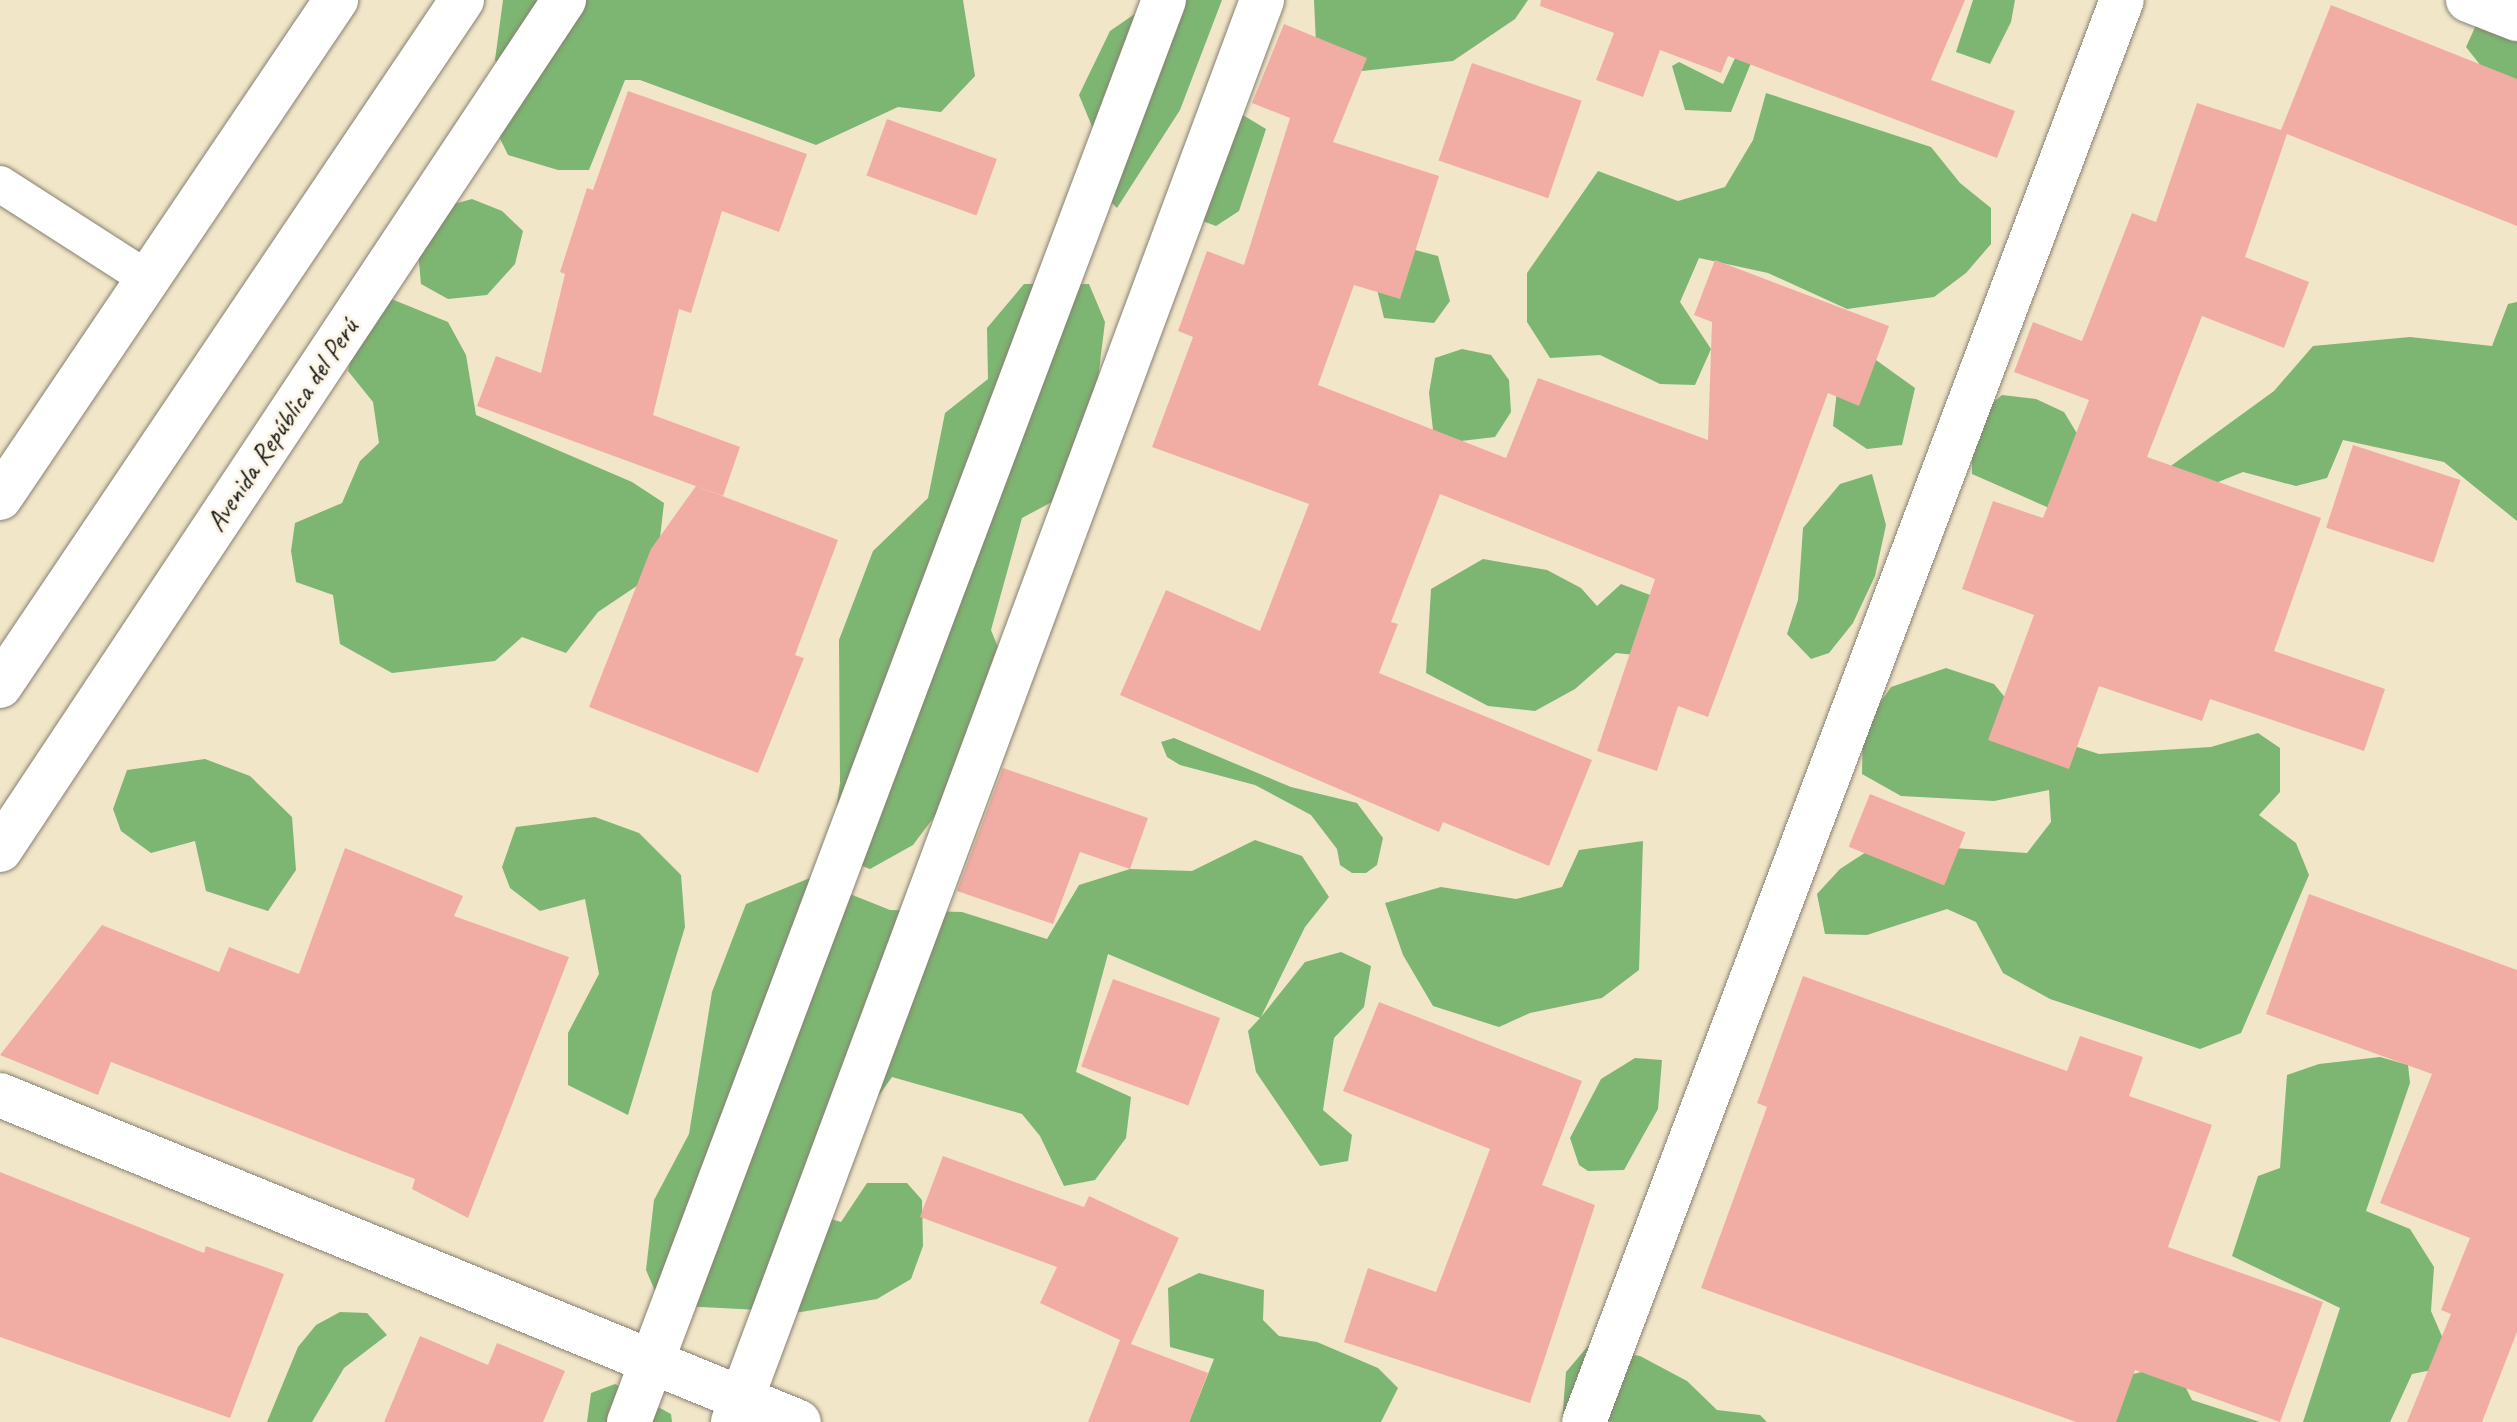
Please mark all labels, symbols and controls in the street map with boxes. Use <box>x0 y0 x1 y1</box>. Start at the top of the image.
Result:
street label: Avenida República del Perú <box>199 313 365 537</box>

